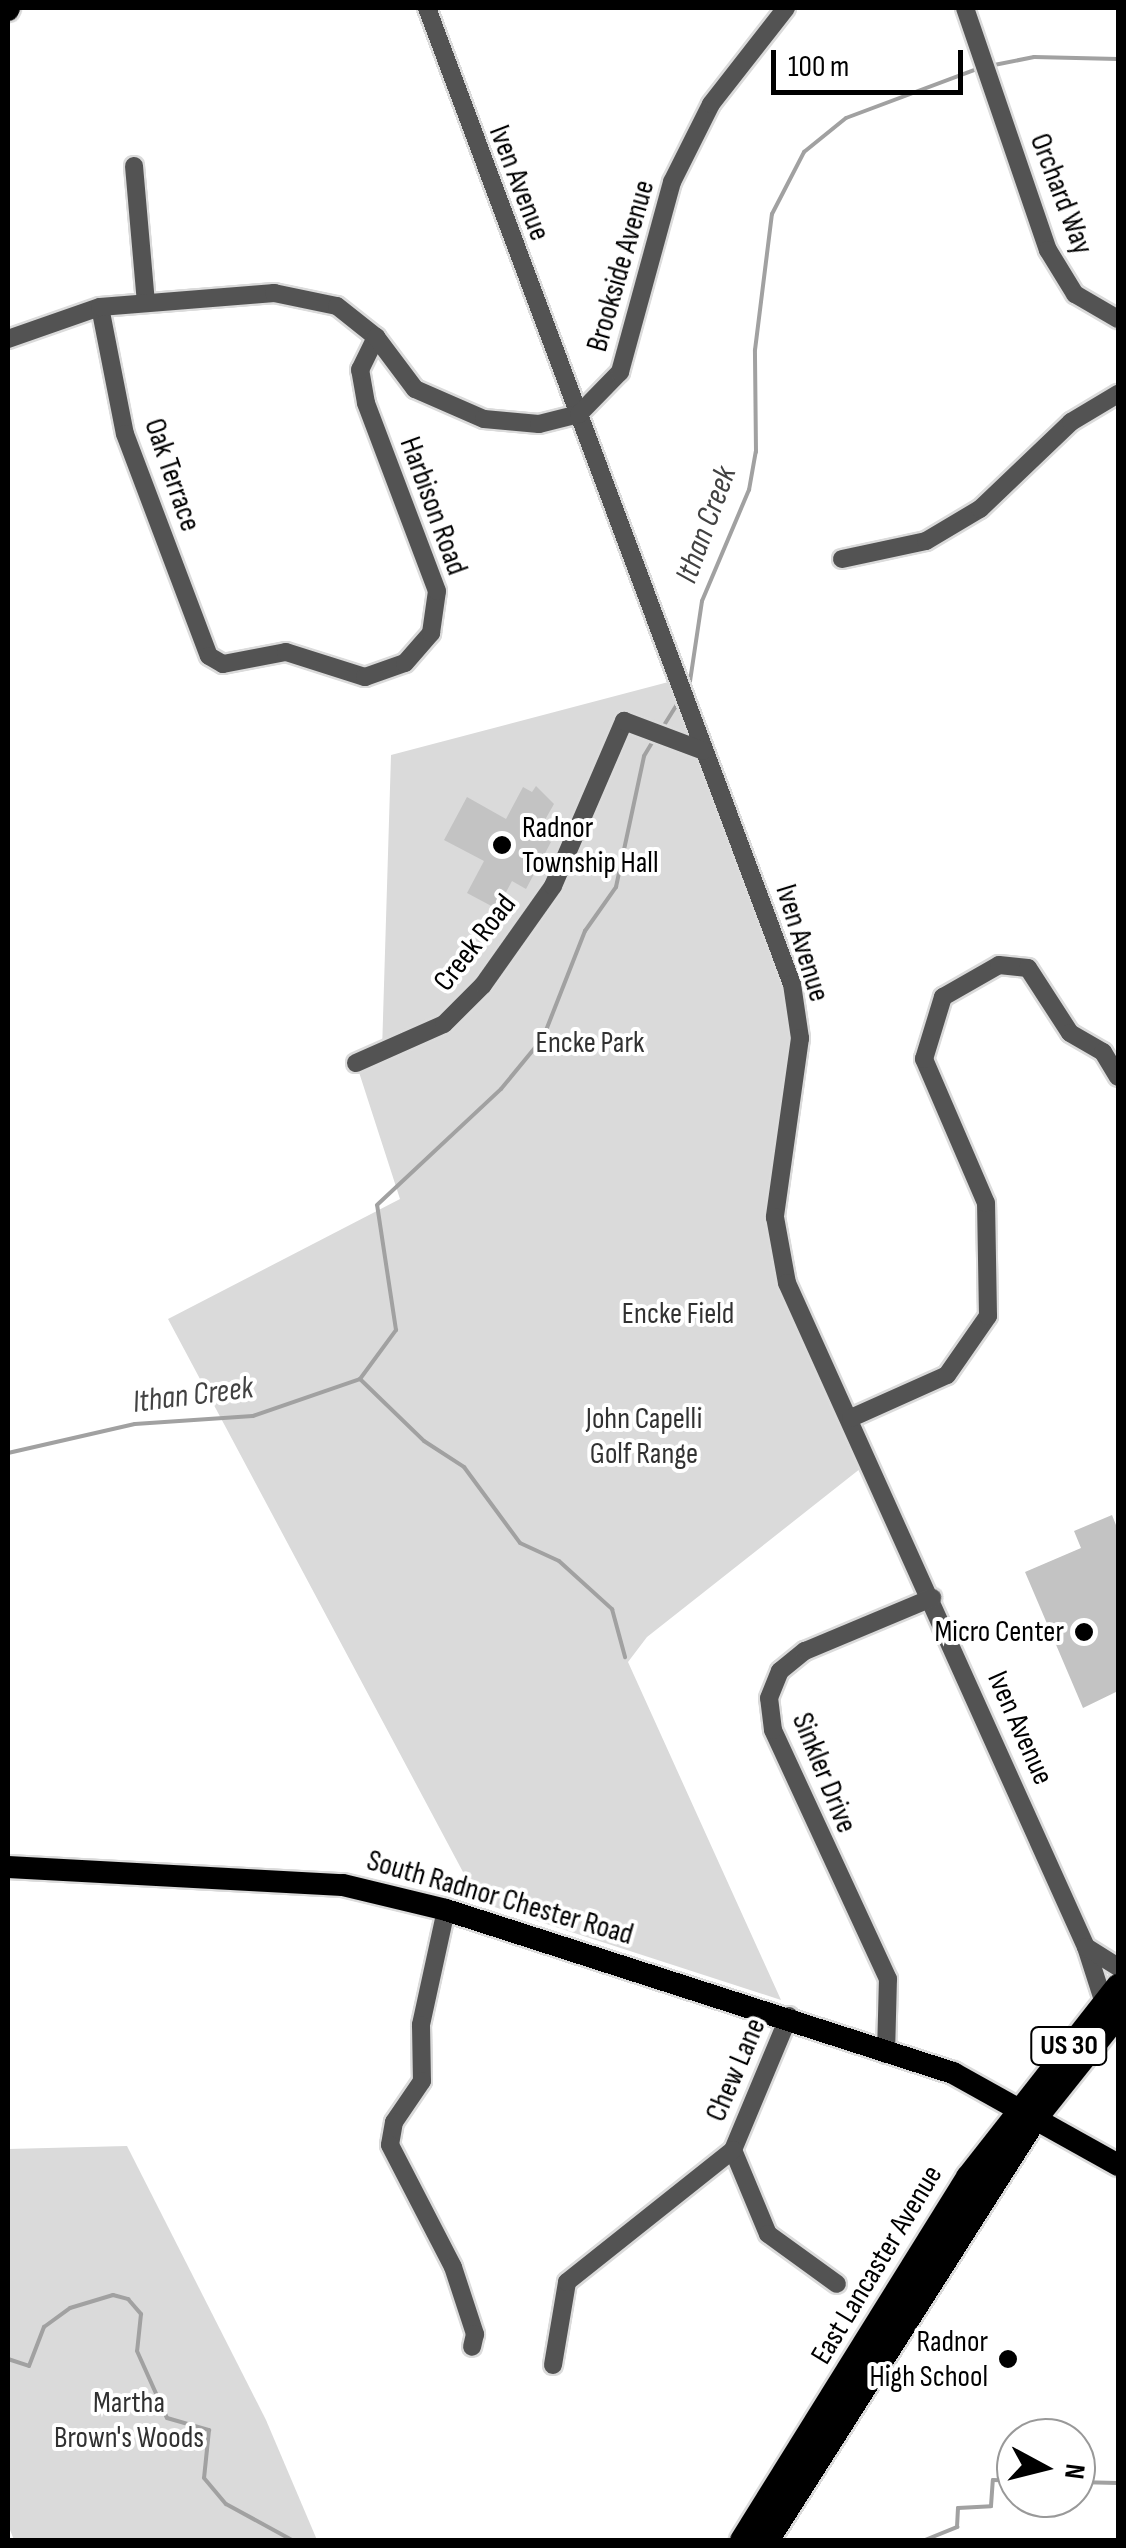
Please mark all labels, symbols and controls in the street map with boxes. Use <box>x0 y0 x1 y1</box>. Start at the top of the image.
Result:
scale bar <box>776 30 968 92</box>
text: 100 m <box>788 49 849 85</box>
street label: Iven Avenue <box>481 120 557 246</box>
street label: Orchard Way <box>1022 129 1100 259</box>
street label: Brookside Avenue <box>579 176 663 356</box>
street label: Oak Terrace <box>136 414 208 536</box>
street label: Harbison Road <box>391 432 475 580</box>
water label: Ithan Creek <box>668 461 746 589</box>
place label: Radnor Township Hall <box>522 810 659 880</box>
marker: Radnor Township Hall <box>491 834 513 856</box>
street label: Iven Avenue <box>767 880 837 1006</box>
street label: Creek Road <box>426 887 524 999</box>
park label: Encke Park <box>536 1025 644 1061</box>
park label: Encke Field <box>622 1296 734 1332</box>
water label: Ithan Creek <box>130 1370 256 1422</box>
park label: John Capelli Golf Range <box>586 1401 702 1472</box>
place label: Micro Center <box>934 1614 1064 1650</box>
marker: Micro Center <box>1073 1621 1095 1643</box>
street label: Iven Avenue <box>979 1666 1061 1790</box>
street label: Sinkler Drive <box>784 1708 864 1838</box>
street label: South Radnor Chester Road <box>363 1843 637 1953</box>
street label: Chew Lane <box>698 2013 774 2127</box>
road number: US 30 <box>1029 2023 1109 2069</box>
street label: East Lancaster Avenue <box>804 2159 950 2371</box>
place label: Radnor High School <box>869 2324 988 2394</box>
marker: Radnor High School <box>997 2348 1019 2370</box>
park label: Martha Brown's Woods <box>54 2385 204 2456</box>
north arrow <box>996 2418 1096 2518</box>
text: N <box>1057 2462 1092 2481</box>

